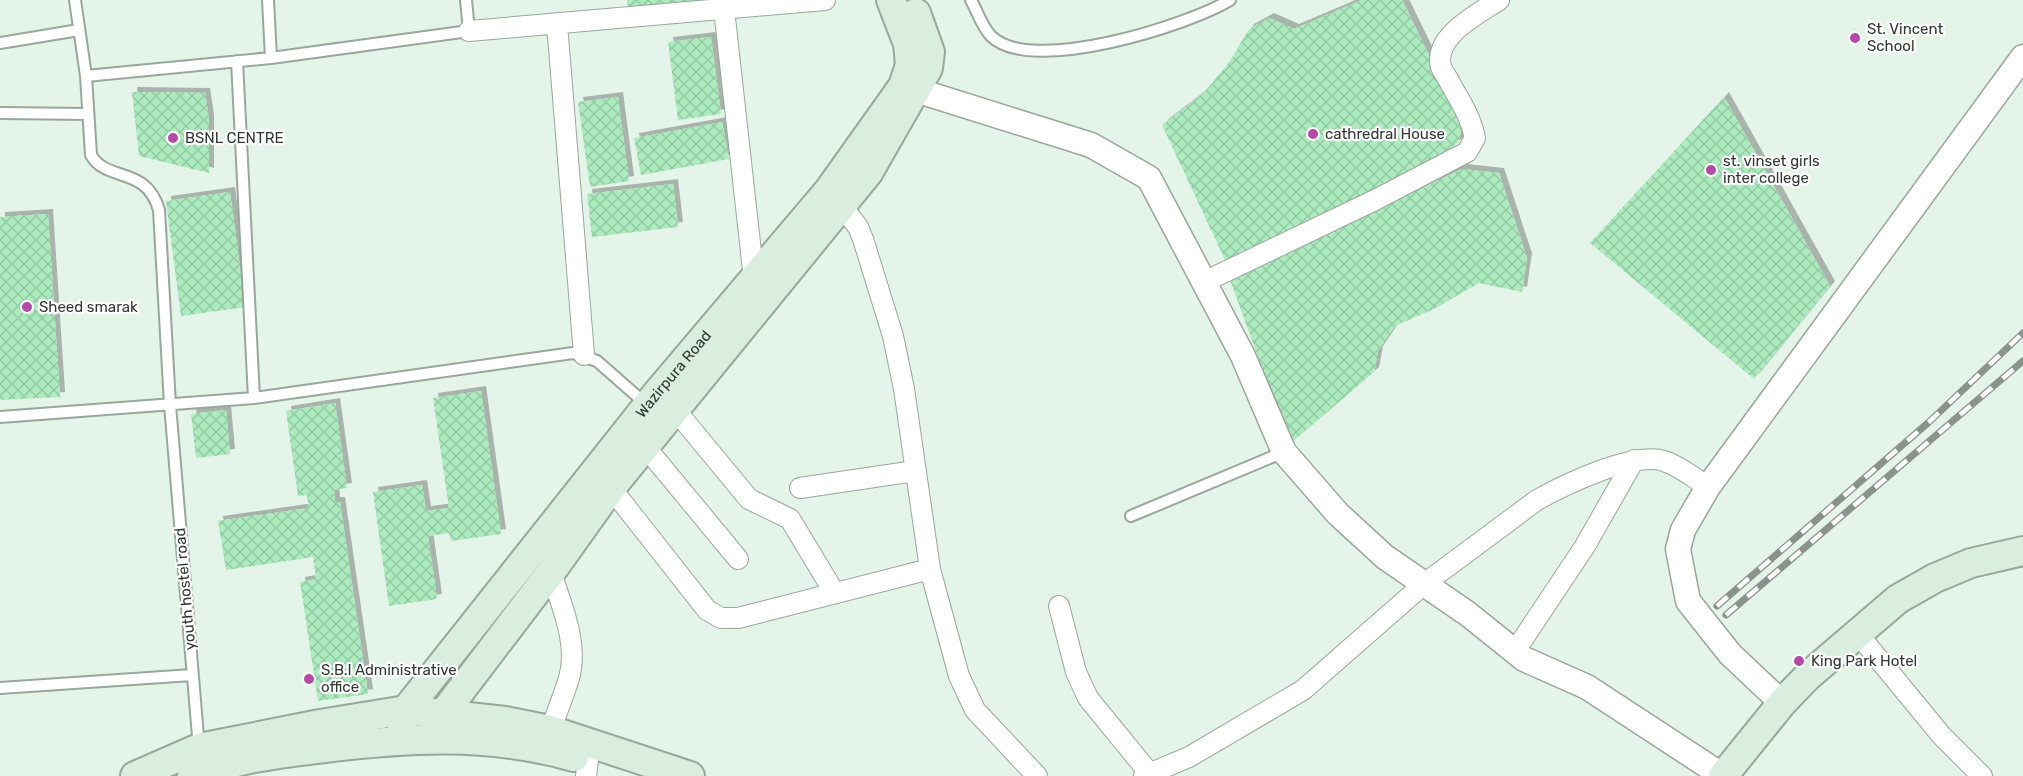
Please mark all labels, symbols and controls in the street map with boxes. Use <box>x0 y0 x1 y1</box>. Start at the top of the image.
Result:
place label: St. Vincent School <box>1867 20 1943 55</box>
marker: St. Vincent School <box>1848 31 1862 45</box>
place label: cathredral House <box>1325 125 1445 143</box>
marker: cathredral House <box>1306 127 1320 141</box>
place label: BSNL CENTRE <box>185 129 284 147</box>
marker: BSNL CENTRE <box>166 131 180 145</box>
place label: st. vinset girls inter college <box>1723 152 1820 187</box>
marker: st. vinset girls inter college <box>1704 163 1718 177</box>
place label: Sheed smarak <box>39 298 138 316</box>
marker: Sheed smarak <box>20 300 34 314</box>
street label: Wazirpura Road <box>632 327 715 421</box>
street label: youth hostel road <box>171 527 199 651</box>
place label: King Park Hotel <box>1811 652 1917 670</box>
marker: King Park Hotel <box>1792 654 1806 668</box>
place label: S.B.I Administrative office <box>321 661 457 696</box>
marker: S.B.I Administrative office <box>302 672 316 686</box>

